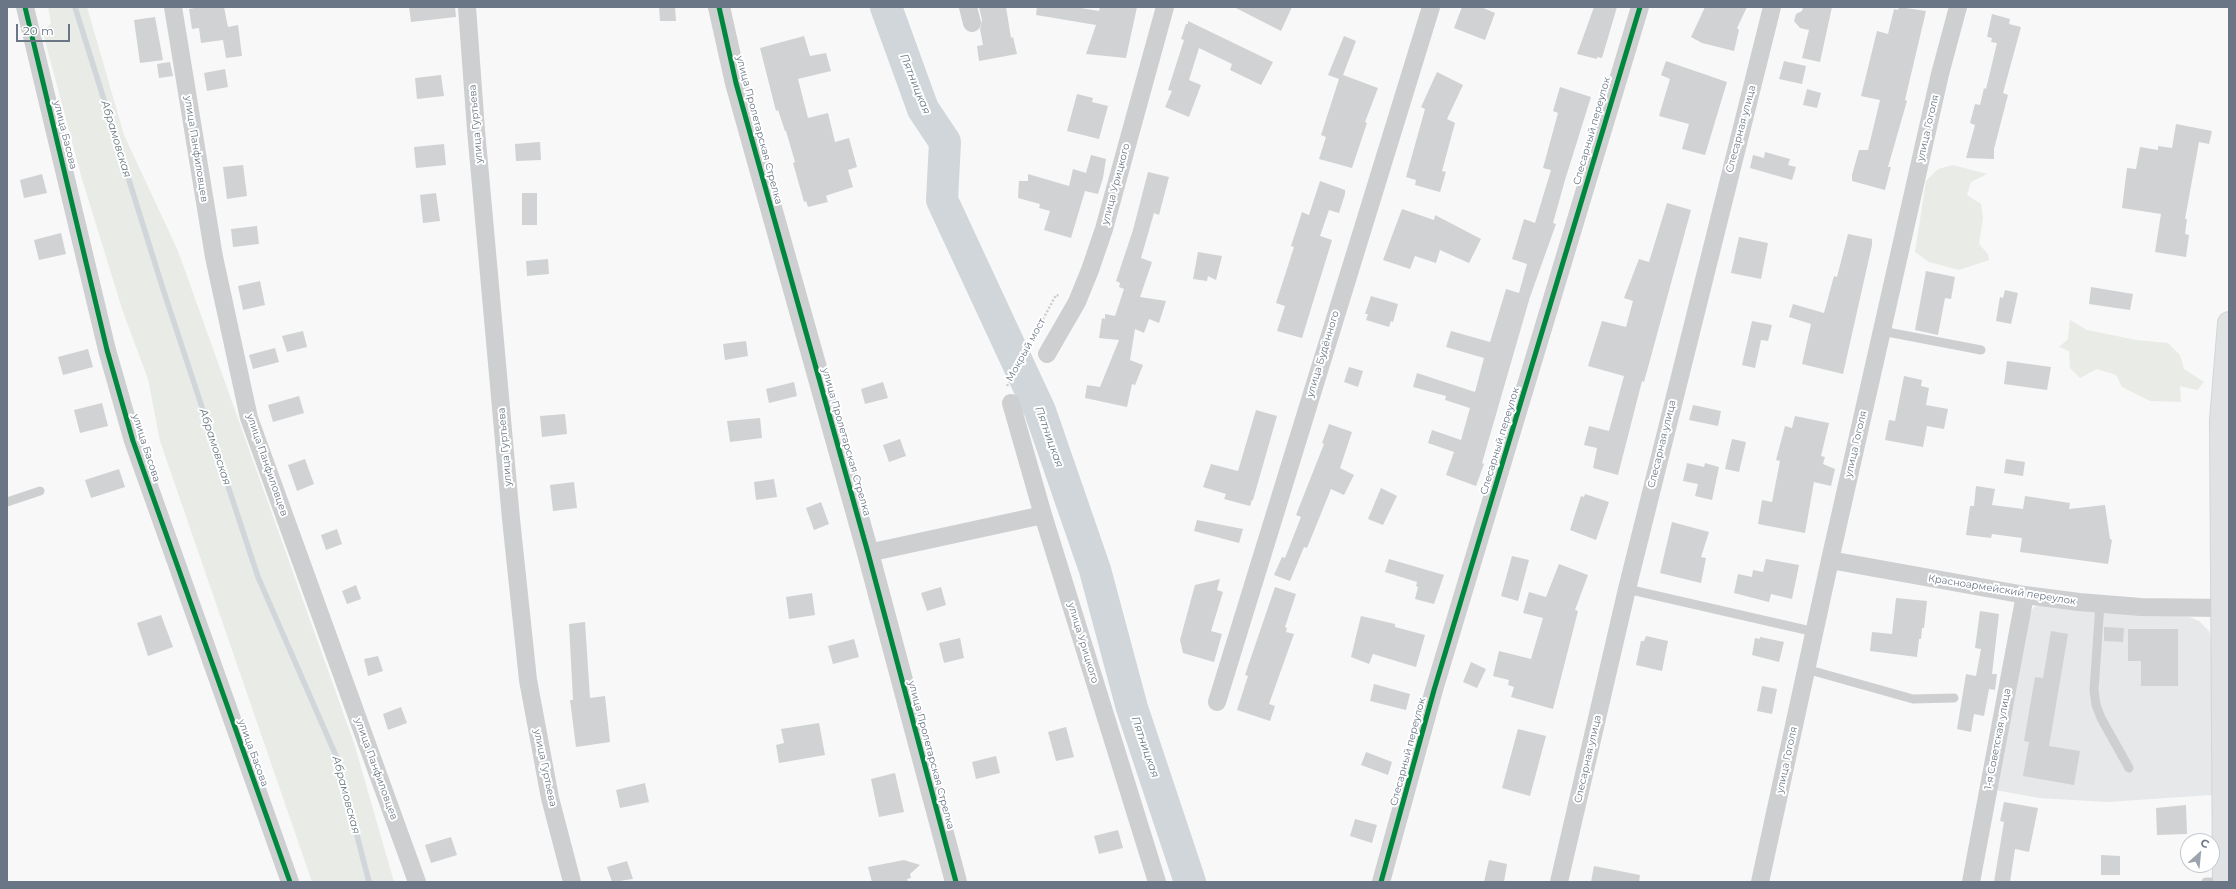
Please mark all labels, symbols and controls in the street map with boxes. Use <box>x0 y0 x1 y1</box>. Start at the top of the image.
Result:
scale bar <box>18 16 72 42</box>
text: 20 m <box>23 23 54 38</box>
water label: Пятницкая <box>897 52 933 116</box>
street label: улица Пролетарская Стрелка <box>733 54 785 206</box>
street label: Слесарный переулок <box>1571 76 1613 186</box>
street label: улица Гуртьева <box>467 84 485 164</box>
street label: Слесарная улица <box>1724 84 1758 174</box>
street label: улица Гоголя <box>1915 94 1941 162</box>
street label: улица Панфиловцев <box>182 95 210 203</box>
street label: улица Басова <box>51 99 79 171</box>
water label: Абрамовская <box>98 99 134 179</box>
street label: улица Урицкого <box>1099 142 1133 226</box>
street label: улица Будённого <box>1304 309 1342 399</box>
street label: Мокрый мост <box>1004 316 1048 384</box>
street label: улица Пролетарская Стрелка <box>819 367 873 517</box>
street label: Слесарный переулок <box>1478 386 1522 496</box>
street label: Слесарная улица <box>1645 399 1679 489</box>
water label: Пятницкая <box>1032 405 1066 469</box>
water label: Абрамовская <box>196 407 234 487</box>
street label: улица Гуртьева <box>496 407 514 487</box>
street label: улица Гоголя <box>1843 410 1869 478</box>
street label: улица Панфиловцев <box>244 412 290 518</box>
street label: улица Басова <box>129 413 163 483</box>
street label: Красноармейский переулок <box>1927 572 2077 608</box>
street label: улица Урицкого <box>1065 601 1101 685</box>
street label: улица Пролетарская Стрелка <box>905 679 957 831</box>
street label: 1-я Советская улица <box>1982 687 2014 791</box>
street label: Слесарный переулок <box>1388 697 1428 807</box>
street label: Слесарная улица <box>1572 714 1604 804</box>
water label: Пятницкая <box>1128 715 1162 779</box>
street label: улица Панфиловцев <box>352 717 400 821</box>
street label: улица Басова <box>235 718 271 788</box>
street label: улица Гоголя <box>1774 726 1800 794</box>
street label: улица Гуртьева <box>531 728 559 808</box>
water label: Абрамовская <box>329 755 363 835</box>
north arrow <box>2180 833 2220 873</box>
text: С <box>2198 835 2212 851</box>

